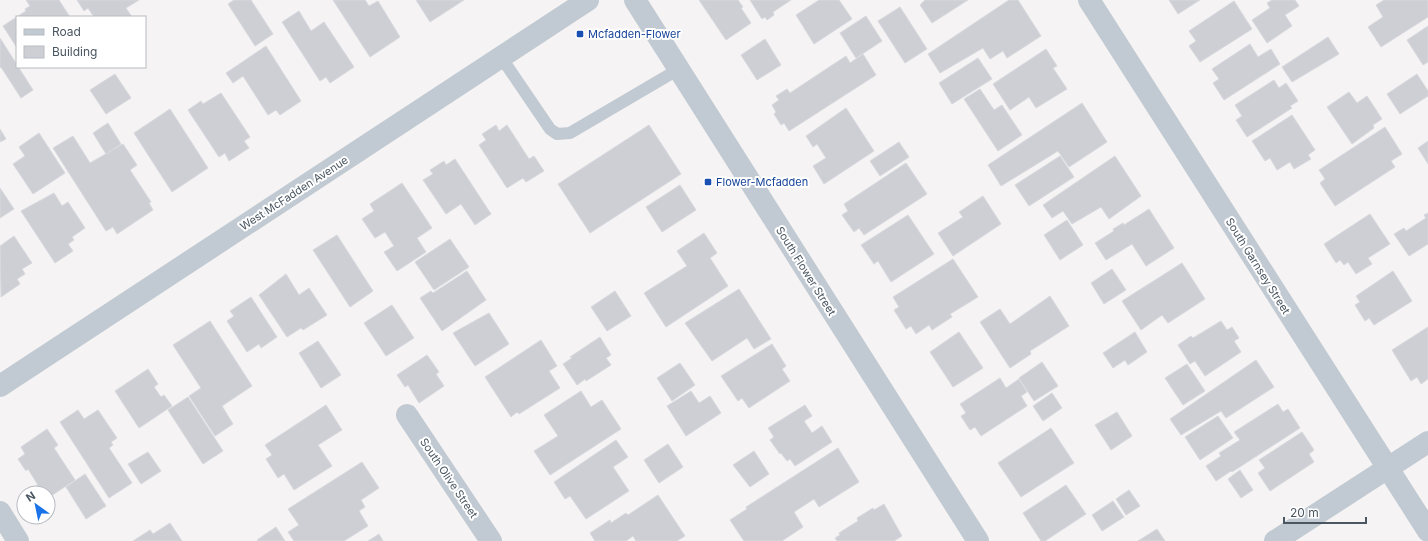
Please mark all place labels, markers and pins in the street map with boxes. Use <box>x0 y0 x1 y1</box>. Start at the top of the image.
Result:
place label: Mcfadden-Flower <box>588 27 681 41</box>
marker: Mcfadden-Flower <box>575 29 585 39</box>
place label: Flower-Mcfadden <box>716 175 808 189</box>
marker: Flower-Mcfadden <box>703 177 713 187</box>

